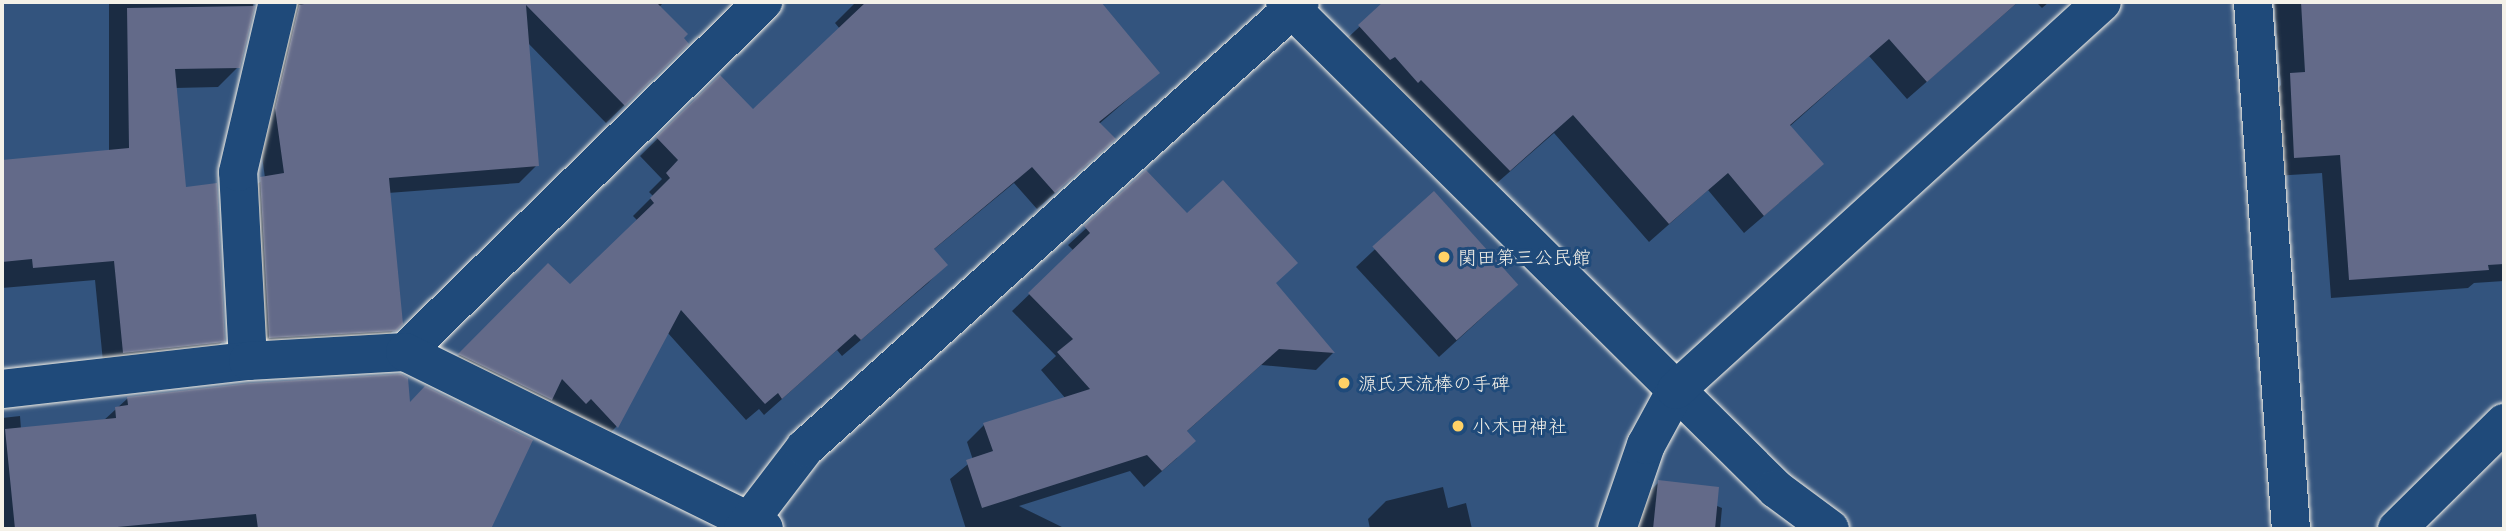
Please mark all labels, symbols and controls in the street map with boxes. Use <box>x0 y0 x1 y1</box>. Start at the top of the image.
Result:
place label: 関田第三公民館 <box>1458 246 1591 268</box>
marker: 関田第三公民館 <box>1436 249 1452 265</box>
place label: 源氏天流棒の手碑 <box>1358 372 1510 394</box>
marker: 源氏天流棒の手碑 <box>1336 375 1352 391</box>
place label: 小木田神社 <box>1472 415 1567 437</box>
marker: 小木田神社 <box>1450 418 1466 434</box>

